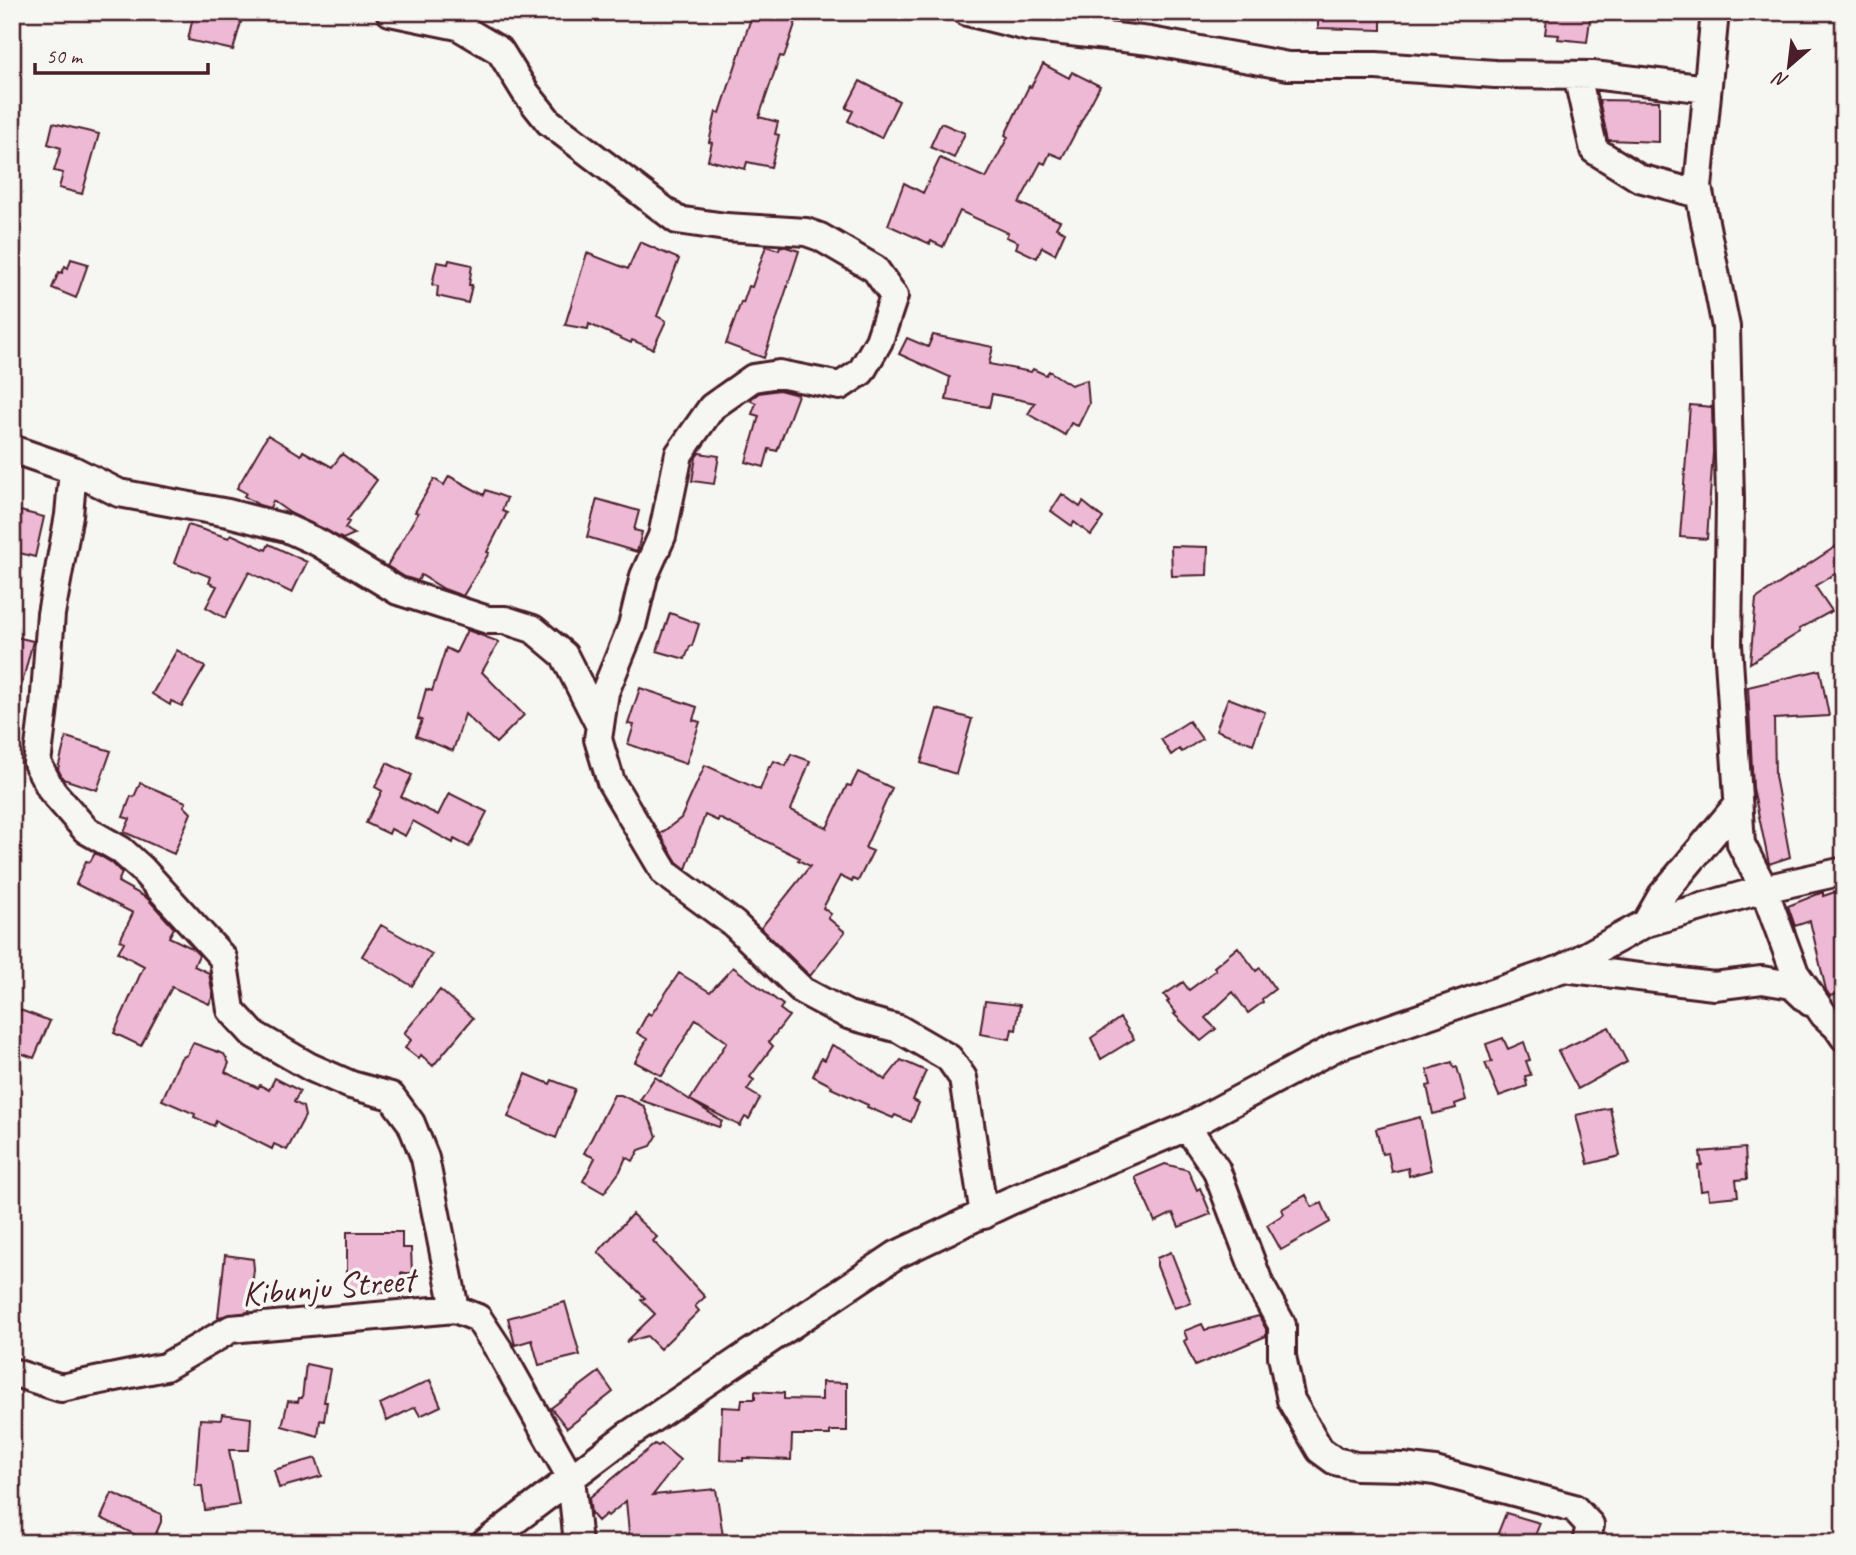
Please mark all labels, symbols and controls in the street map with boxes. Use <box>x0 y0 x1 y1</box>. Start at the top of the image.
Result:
scale bar <box>35 32 208 76</box>
north arrow <box>1755 32 1825 102</box>
text: 50 m <box>46 43 84 69</box>
text: N <box>1768 65 1792 93</box>
street label: Kibunju Street <box>240 1256 421 1316</box>

